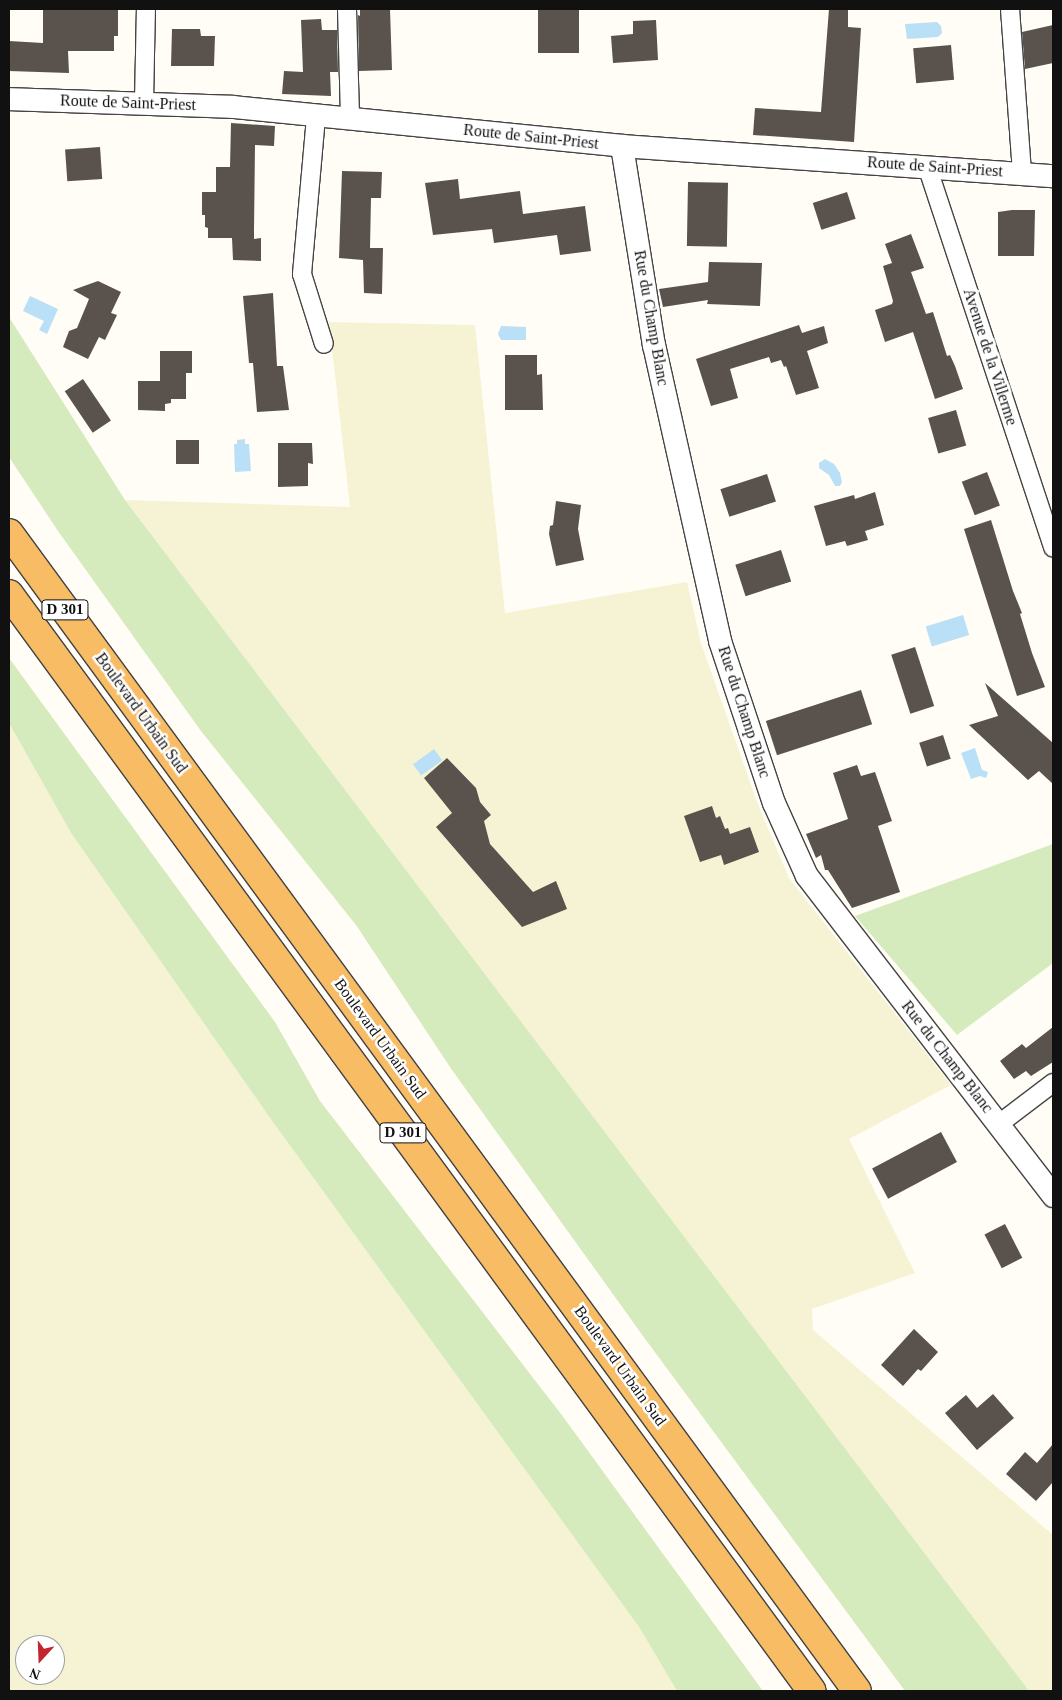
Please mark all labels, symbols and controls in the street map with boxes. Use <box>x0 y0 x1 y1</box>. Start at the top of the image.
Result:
street label: Route de Saint-Priest <box>60 91 196 115</box>
street label: Route de Saint-Priest <box>462 120 600 154</box>
street label: Route de Saint-Priest <box>867 153 1003 181</box>
street label: Rue du Champ Blanc <box>630 249 672 387</box>
street label: Avenue de la Villerme <box>959 286 1021 428</box>
road number: D 301 <box>41 598 89 622</box>
street label: Rue du Champ Blanc <box>714 644 774 780</box>
street label: Boulevard Urbain Sud <box>91 649 191 777</box>
street label: Boulevard Urbain Sud <box>330 975 430 1103</box>
street label: Rue du Champ Blanc <box>897 997 997 1117</box>
road number: D 301 <box>379 1120 427 1146</box>
street label: Boulevard Urbain Sud <box>570 1302 670 1430</box>
north arrow <box>15 1635 65 1685</box>
text: N <box>28 1665 42 1682</box>

